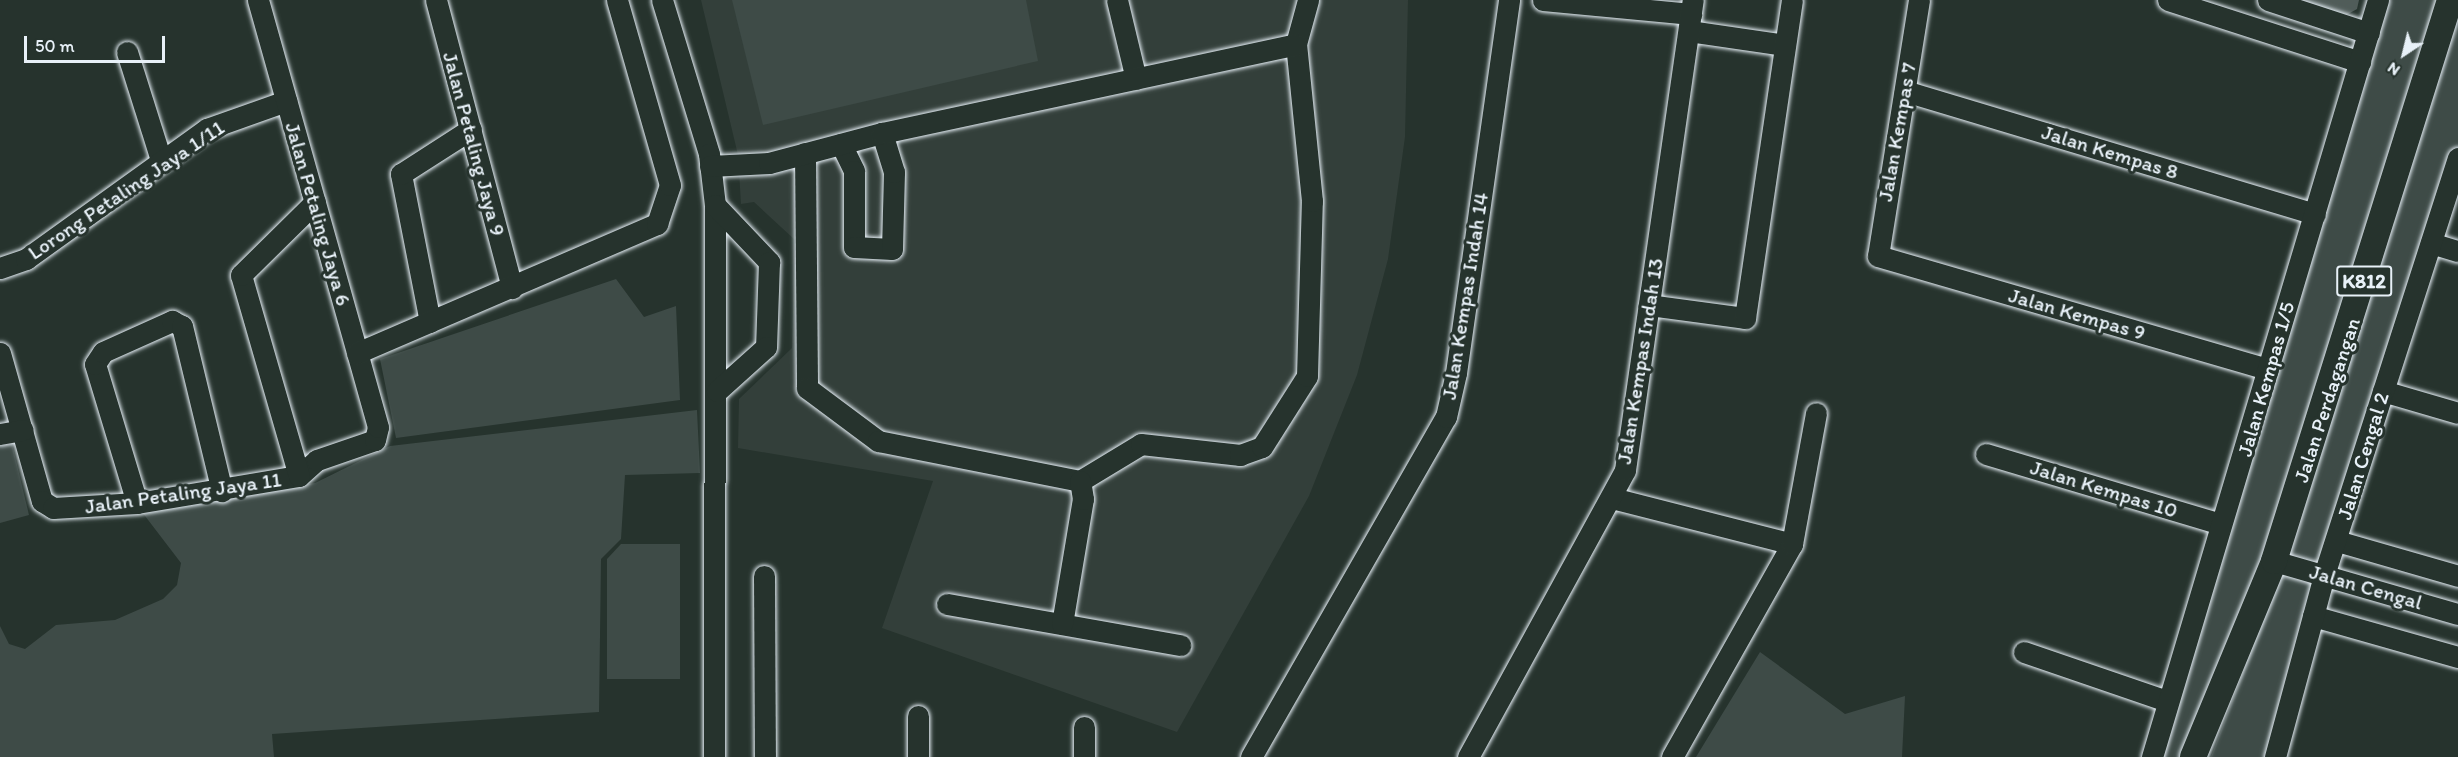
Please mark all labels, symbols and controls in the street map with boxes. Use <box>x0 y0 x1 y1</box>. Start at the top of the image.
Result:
scale bar <box>27 24 168 62</box>
north arrow <box>2374 24 2434 84</box>
text: 50 m <box>35 35 75 57</box>
street label: Jalan Petaling Jaya 9 <box>438 50 510 238</box>
text: N <box>2384 58 2403 80</box>
street label: Jalan Kempas 7 <box>1873 61 1921 203</box>
street label: Lorong Petaling Jaya 1/11 <box>24 116 228 264</box>
street label: Jalan Kempas 8 <box>2039 119 2181 185</box>
street label: Jalan Petaling Jaya 6 <box>280 120 356 308</box>
street label: Jalan Kempas Indah 14 <box>1436 191 1494 401</box>
street label: Jalan Kempas Indah 13 <box>1611 256 1669 466</box>
road number: K812 <box>2336 264 2392 298</box>
street label: Jalan Kempas 9 <box>2006 283 2148 345</box>
street label: Jalan Kempas 1/5 <box>2232 299 2300 459</box>
street label: Jalan Perdagangan <box>2289 315 2365 485</box>
street label: Jalan Cengal 2 <box>2332 390 2394 522</box>
street label: Jalan Kempas 10 <box>2028 455 2180 523</box>
street label: Jalan Petaling Jaya 11 <box>84 467 282 519</box>
street label: Jalan Cengal <box>2307 559 2425 615</box>

